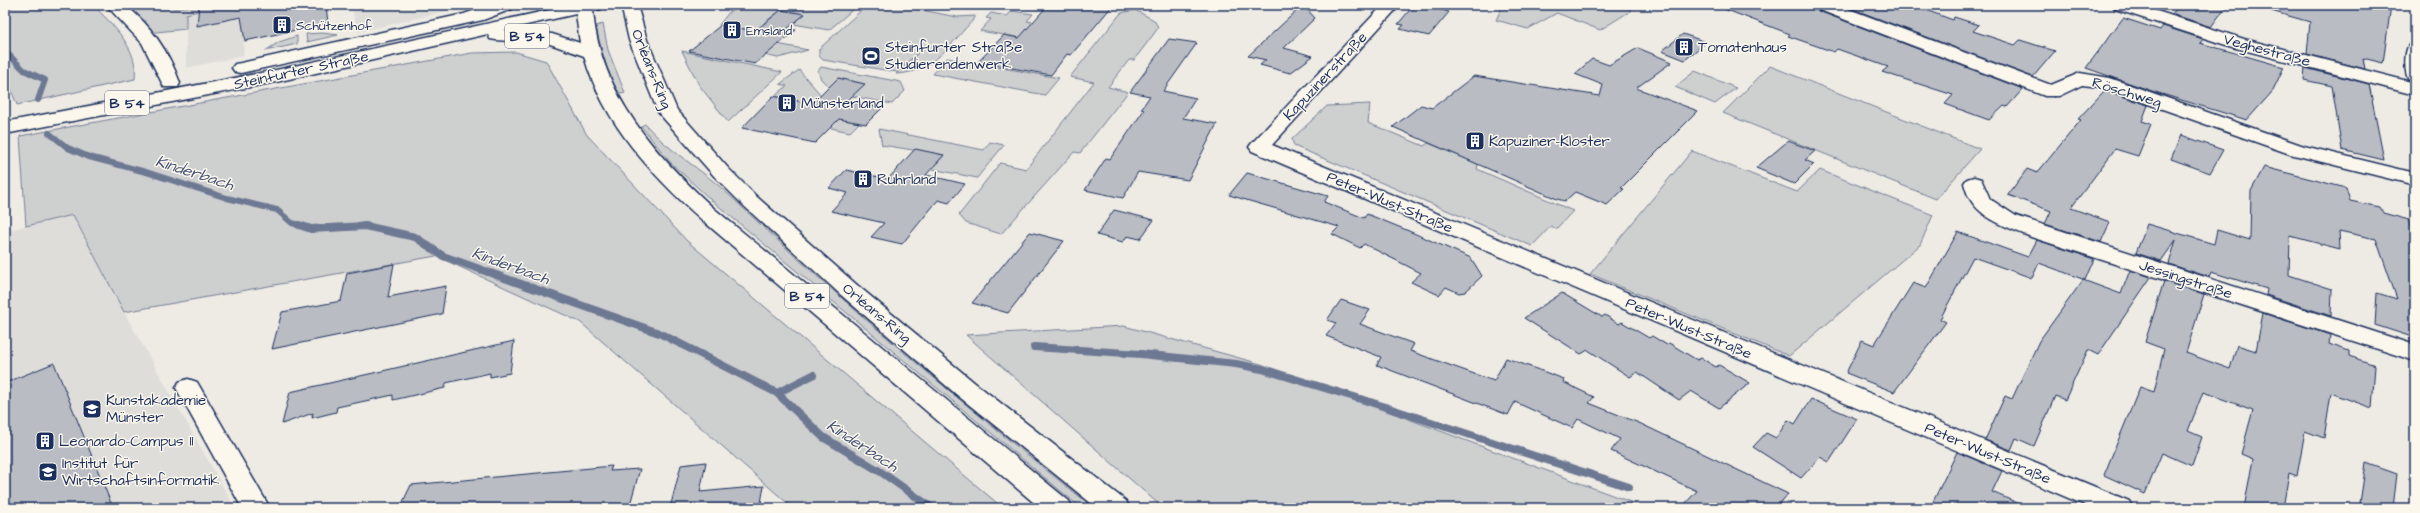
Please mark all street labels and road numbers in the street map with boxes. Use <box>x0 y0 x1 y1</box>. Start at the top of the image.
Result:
road number: B 54 <box>505 24 549 48</box>
street label: Orléans-Ring <box>625 26 677 113</box>
street label: Kapuzinerstraße <box>1279 27 1372 125</box>
street label: Veghestraße <box>2221 29 2313 73</box>
street label: Steinfurter Straße <box>232 46 370 95</box>
street label: Röschweg <box>2089 72 2164 114</box>
road number: B 54 <box>105 91 149 115</box>
street label: Peter-Wust-Straße <box>1323 166 1456 239</box>
street label: Jessingstraße <box>2136 255 2235 305</box>
street label: Orléans-Ring <box>837 278 916 349</box>
road number: B 54 <box>785 284 829 308</box>
street label: Peter-Wust-Straße <box>1622 292 1755 365</box>
street label: Peter-Wust-Straße <box>1921 417 2054 490</box>

